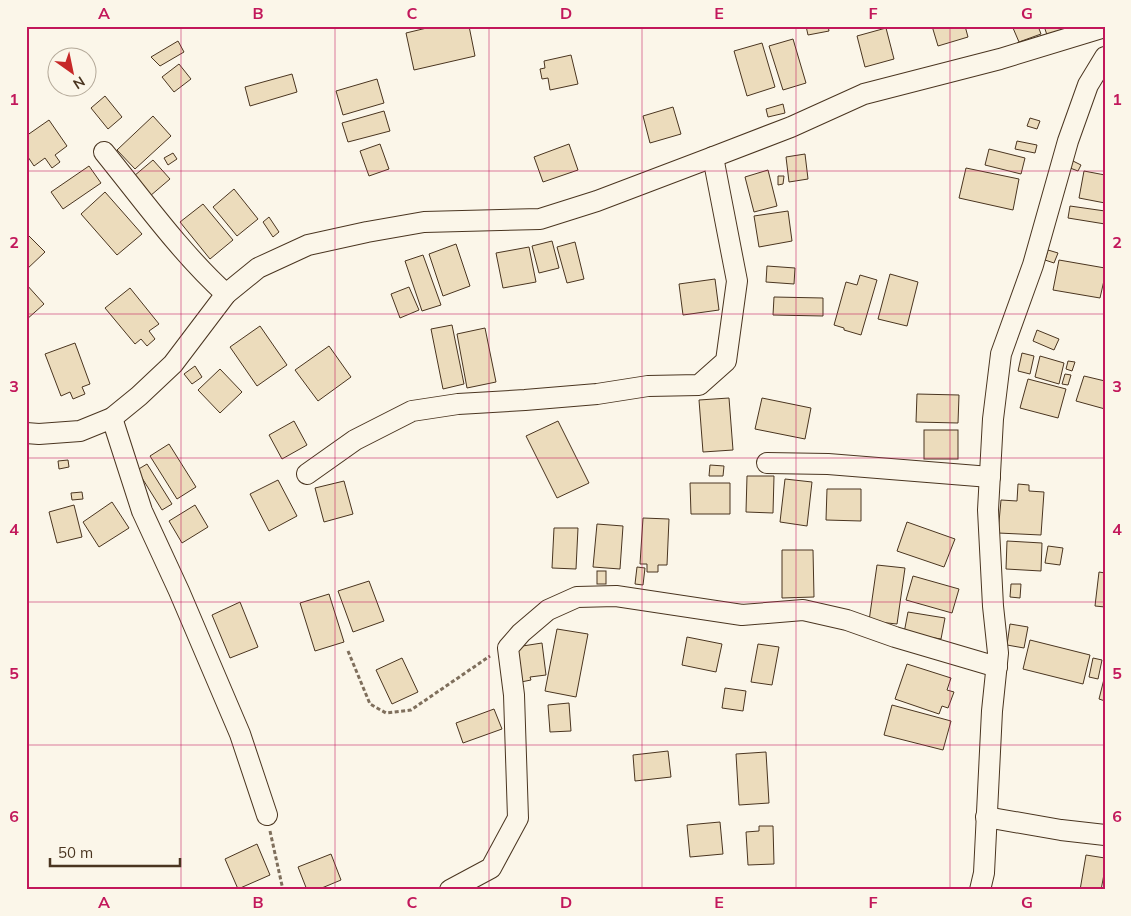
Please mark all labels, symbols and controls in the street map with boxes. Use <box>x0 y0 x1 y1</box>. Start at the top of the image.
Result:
text: A <box>98 3 110 23</box>
text: B <box>252 3 264 23</box>
text: C <box>407 3 418 23</box>
text: D <box>560 3 572 23</box>
text: E <box>714 3 724 23</box>
text: F <box>868 3 878 23</box>
text: G <box>1021 3 1033 23</box>
north arrow <box>48 48 98 98</box>
text: N <box>70 72 88 93</box>
text: 1 <box>9 89 19 109</box>
text: 1 <box>1112 89 1122 109</box>
text: 2 <box>9 232 19 252</box>
text: 2 <box>1112 232 1122 252</box>
text: 3 <box>9 376 19 396</box>
text: 3 <box>1112 376 1122 396</box>
text: 4 <box>9 519 19 539</box>
text: 4 <box>1112 519 1122 539</box>
text: 5 <box>9 663 19 683</box>
text: 5 <box>1112 663 1122 683</box>
text: 6 <box>9 806 19 826</box>
text: 6 <box>1112 806 1122 826</box>
scale bar <box>50 836 180 868</box>
text: 50 m <box>58 843 93 862</box>
text: A <box>98 892 110 912</box>
text: B <box>252 892 264 912</box>
text: C <box>407 892 418 912</box>
text: D <box>560 892 572 912</box>
text: E <box>714 892 724 912</box>
text: F <box>868 892 878 912</box>
text: G <box>1021 892 1033 912</box>

